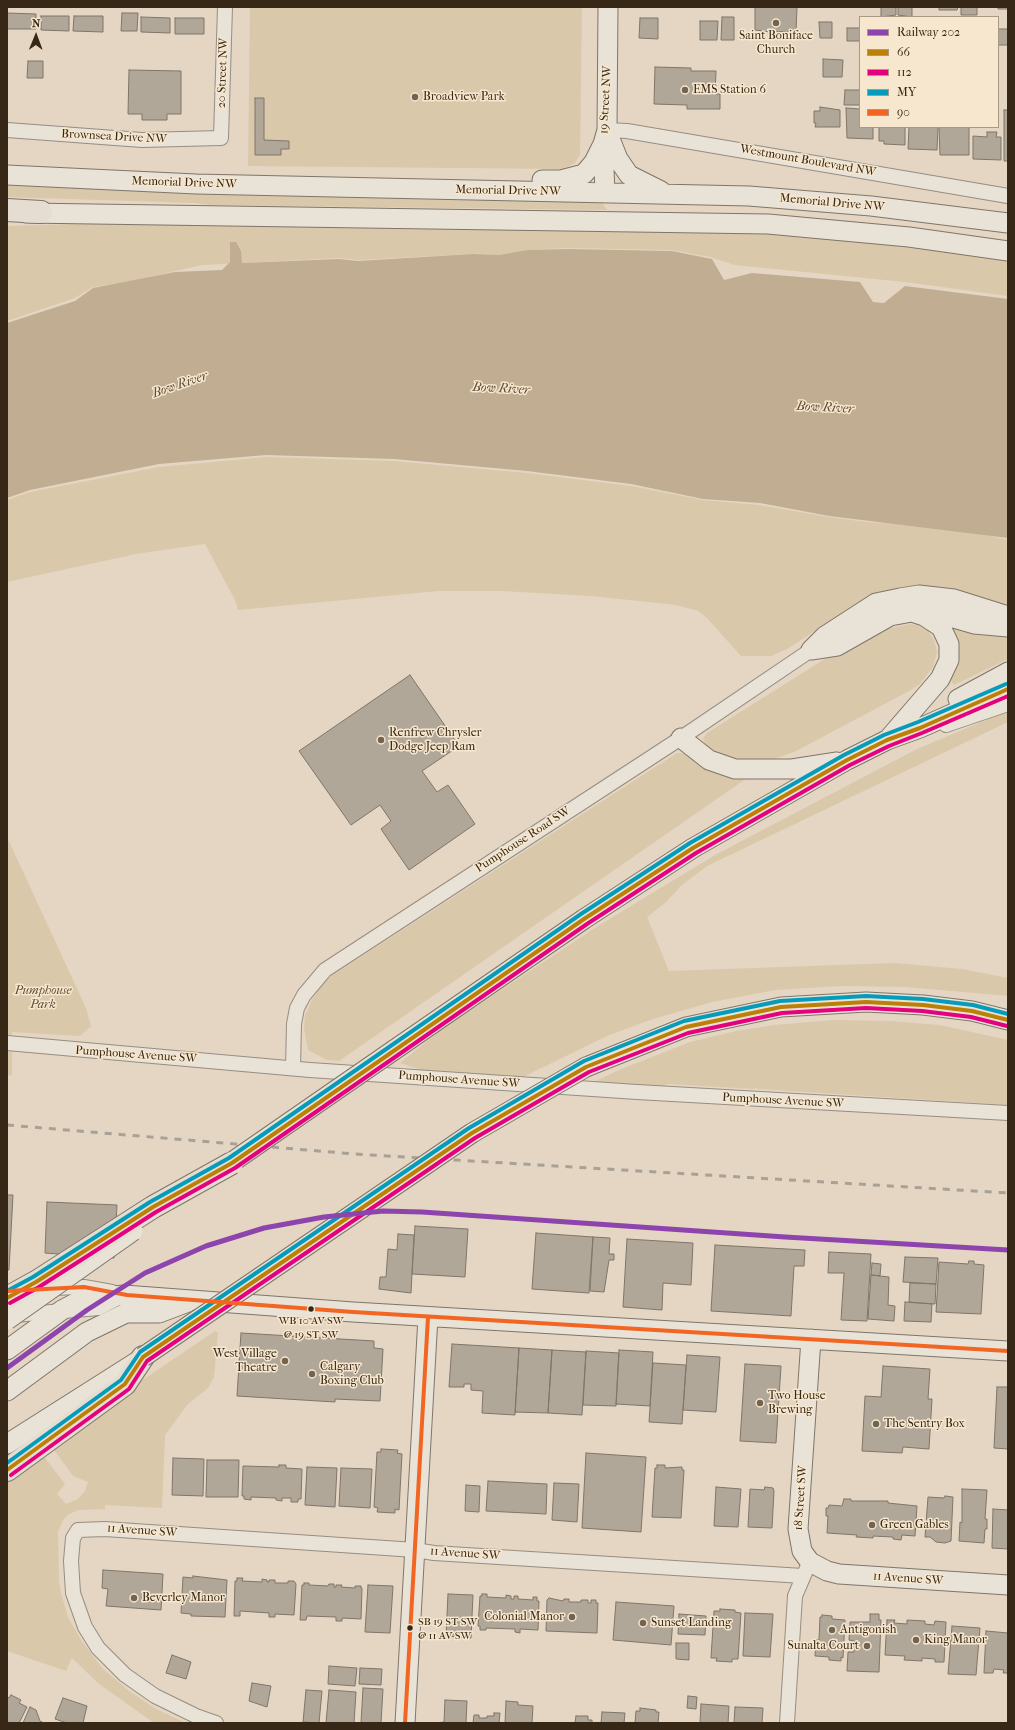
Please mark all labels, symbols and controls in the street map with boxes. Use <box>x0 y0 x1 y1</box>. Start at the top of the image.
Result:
north arrow <box>16 16 56 56</box>
legend <box>859 16 999 128</box>
text: N <box>32 17 41 30</box>
marker: Saint Boniface Church <box>771 18 781 28</box>
text: Railway 202 <box>897 25 960 39</box>
place label: Saint Boniface Church <box>739 29 813 57</box>
street label: 20 Street NW <box>215 38 231 108</box>
text: 66 <box>897 45 910 59</box>
text: 112 <box>897 65 912 79</box>
street label: 19 Street NW <box>597 66 615 134</box>
place label: EMS Station 6 <box>693 83 766 97</box>
marker: EMS Station 6 <box>680 85 690 95</box>
text: MY <box>897 85 916 99</box>
place label: Broadview Park <box>423 90 505 104</box>
marker: Broadview Park <box>410 92 420 102</box>
text: 90 <box>897 105 910 119</box>
street label: Brownsea Drive NW <box>61 127 167 147</box>
street label: Westmount Boulevard NW <box>739 142 877 180</box>
street label: Memorial Drive NW <box>131 174 237 192</box>
street label: Memorial Drive NW <box>455 183 561 199</box>
street label: Memorial Drive NW <box>779 191 885 215</box>
water label: Bow River <box>150 368 210 402</box>
water label: Bow River <box>472 380 530 398</box>
water label: Bow River <box>796 399 854 417</box>
place label: Renfrew Chrysler Dodge Jeep Ram <box>389 726 482 754</box>
marker: Renfrew Chrysler Dodge Jeep Ram <box>376 735 386 745</box>
street label: Pumphouse Road SW <box>473 804 573 876</box>
park label: Pumphouse Park <box>15 984 71 1012</box>
street label: Pumphouse Avenue SW <box>75 1044 197 1066</box>
street label: Pumphouse Avenue SW <box>398 1069 520 1091</box>
street label: Pumphouse Avenue SW <box>722 1091 844 1111</box>
marker: WB 10 AV SW @ 19 ST SW <box>306 1304 316 1314</box>
place label: WB 10 AV SW @ 19 ST SW <box>278 1314 344 1340</box>
place label: West Village Theatre <box>213 1347 277 1375</box>
marker: West Village Theatre <box>280 1356 290 1366</box>
place label: Calgary Boxing Club <box>320 1360 384 1388</box>
marker: Calgary Boxing Club <box>307 1369 317 1379</box>
place label: Two House Brewing <box>768 1389 826 1417</box>
marker: Two House Brewing <box>755 1398 765 1408</box>
place label: The Sentry Box <box>884 1417 965 1431</box>
marker: The Sentry Box <box>871 1419 881 1429</box>
street label: 18 Street SW <box>792 1465 810 1531</box>
place label: Green Gables <box>880 1518 949 1532</box>
marker: Green Gables <box>867 1520 877 1530</box>
street label: 11 Avenue SW <box>106 1521 178 1541</box>
street label: 11 Avenue SW <box>429 1544 501 1564</box>
street label: 11 Avenue SW <box>872 1569 944 1589</box>
place label: Beverley Manor <box>142 1591 225 1605</box>
marker: Beverley Manor <box>129 1593 139 1603</box>
place label: Colonial Manor <box>484 1610 564 1624</box>
marker: Colonial Manor <box>567 1612 577 1622</box>
place label: SB 19 ST SW @ 11 AV SW <box>418 1615 477 1641</box>
place label: Sunset Landing <box>651 1616 731 1630</box>
marker: Sunset Landing <box>638 1618 648 1628</box>
marker: SB 19 ST SW @ 11 AV SW <box>405 1623 415 1633</box>
place label: Antigonish <box>840 1623 896 1637</box>
marker: Antigonish <box>827 1625 837 1635</box>
place label: King Manor <box>924 1633 987 1647</box>
marker: King Manor <box>911 1635 921 1645</box>
place label: Sunalta Court <box>788 1639 859 1653</box>
marker: Sunalta Court <box>862 1641 872 1651</box>

